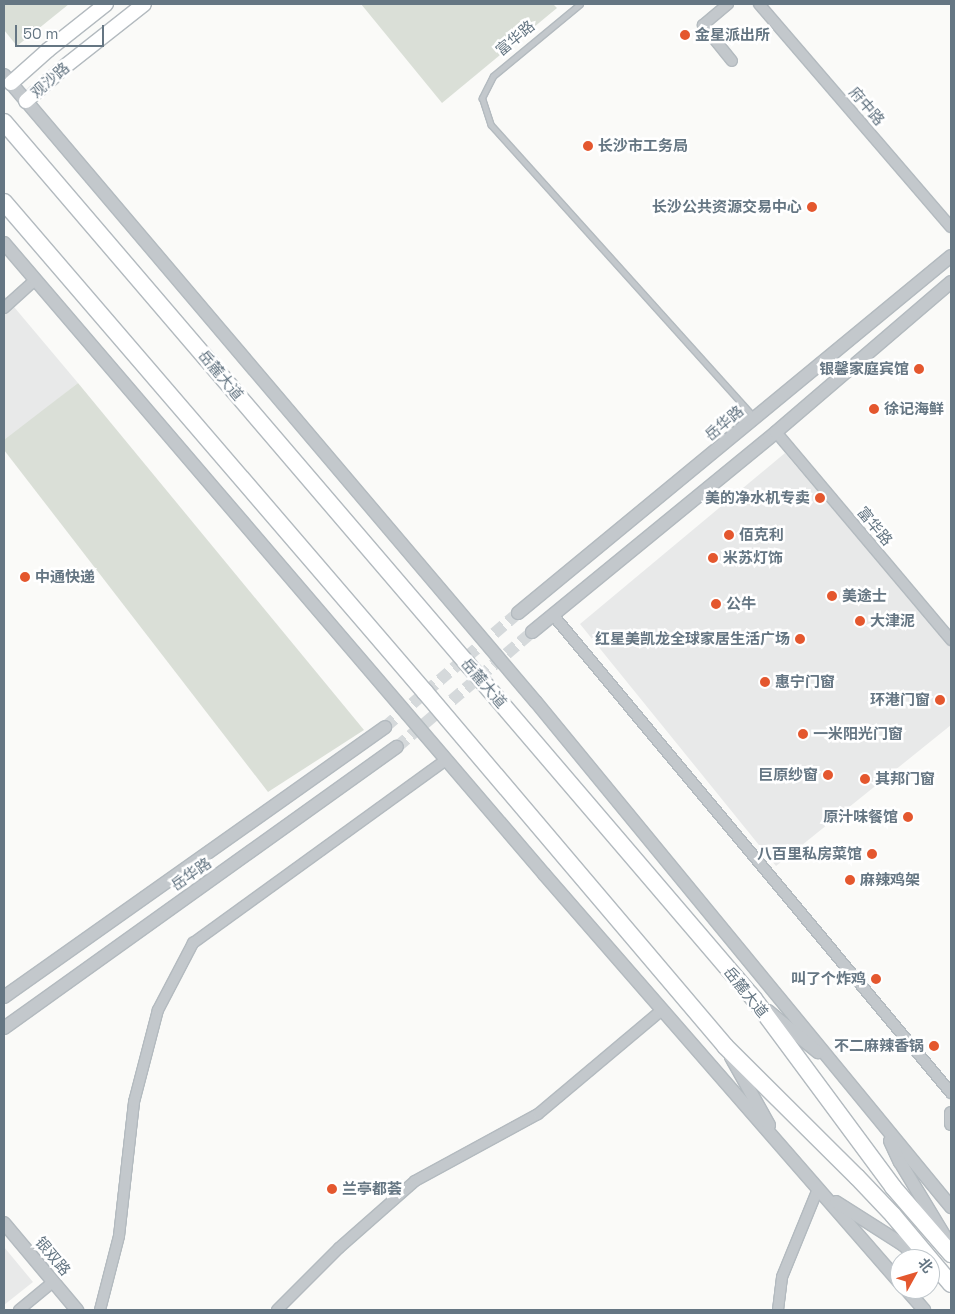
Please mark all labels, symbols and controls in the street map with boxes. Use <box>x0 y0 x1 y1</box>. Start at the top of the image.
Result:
scale bar <box>18 15 106 47</box>
street label: 富华路 <box>492 17 538 59</box>
text: 50 m <box>23 24 58 43</box>
place label: 金星派出所 <box>695 26 770 44</box>
marker: 金星派出所 <box>679 29 691 41</box>
street label: 观沙路 <box>27 58 73 102</box>
street label: 府中路 <box>845 83 889 129</box>
place label: 长沙市工务局 <box>598 137 688 155</box>
marker: 长沙市工务局 <box>582 140 594 152</box>
place label: 长沙公共资源交易中心 <box>652 198 802 216</box>
marker: 长沙公共资源交易中心 <box>806 201 818 213</box>
street label: 岳麓大道 <box>195 346 247 404</box>
place label: 银馨家庭宾馆 <box>819 360 909 378</box>
marker: 银馨家庭宾馆 <box>913 363 925 375</box>
place label: 徐记海鲜 <box>884 400 944 418</box>
street label: 岳华路 <box>701 402 747 444</box>
marker: 徐记海鲜 <box>868 403 880 415</box>
place label: 美的净水机专卖 <box>705 489 810 507</box>
marker: 美的净水机专卖 <box>814 492 826 504</box>
street label: 富华路 <box>854 503 896 549</box>
place label: 佰克利 <box>739 526 784 544</box>
marker: 佰克利 <box>723 529 735 541</box>
place label: 米苏灯饰 <box>723 549 783 567</box>
marker: 米苏灯饰 <box>707 552 719 564</box>
place label: 中通快递 <box>35 568 95 586</box>
marker: 中通快递 <box>19 571 31 583</box>
place label: 美途士 <box>842 587 887 605</box>
marker: 美途士 <box>826 590 838 602</box>
place label: 公牛 <box>726 595 756 613</box>
marker: 公牛 <box>710 598 722 610</box>
place label: 大津泥 <box>870 612 915 630</box>
marker: 大津泥 <box>854 615 866 627</box>
place label: 红星美凯龙全球家居生活广场 <box>595 630 790 648</box>
marker: 红星美凯龙全球家居生活广场 <box>794 633 806 645</box>
street label: 岳麓大道 <box>458 654 510 712</box>
place label: 惠宁门窗 <box>775 673 835 691</box>
marker: 惠宁门窗 <box>759 676 771 688</box>
place label: 环港门窗 <box>870 691 930 709</box>
marker: 环港门窗 <box>934 694 946 706</box>
place label: 一米阳光门窗 <box>813 725 903 743</box>
marker: 一米阳光门窗 <box>797 728 809 740</box>
place label: 巨原纱窗 <box>758 766 818 784</box>
marker: 巨原纱窗 <box>822 769 834 781</box>
place label: 其邦门窗 <box>875 770 935 788</box>
marker: 其邦门窗 <box>859 773 871 785</box>
place label: 原汁味餐馆 <box>823 808 898 826</box>
marker: 原汁味餐馆 <box>902 811 914 823</box>
place label: 八百里私房菜馆 <box>757 845 862 863</box>
marker: 八百里私房菜馆 <box>866 848 878 860</box>
street label: 岳华路 <box>167 854 215 894</box>
place label: 麻辣鸡架 <box>860 871 920 889</box>
marker: 麻辣鸡架 <box>844 874 856 886</box>
street label: 岳麓大道 <box>720 963 772 1021</box>
place label: 叫了个炸鸡 <box>791 970 866 988</box>
marker: 叫了个炸鸡 <box>870 973 882 985</box>
place label: 不二麻辣香锅 <box>834 1037 924 1055</box>
marker: 不二麻辣香锅 <box>928 1040 940 1052</box>
place label: 兰亭都荟 <box>342 1180 402 1198</box>
marker: 兰亭都荟 <box>326 1183 338 1195</box>
street label: 银双路 <box>32 1233 74 1279</box>
north arrow <box>890 1249 940 1299</box>
text: 北 <box>914 1254 937 1276</box>

